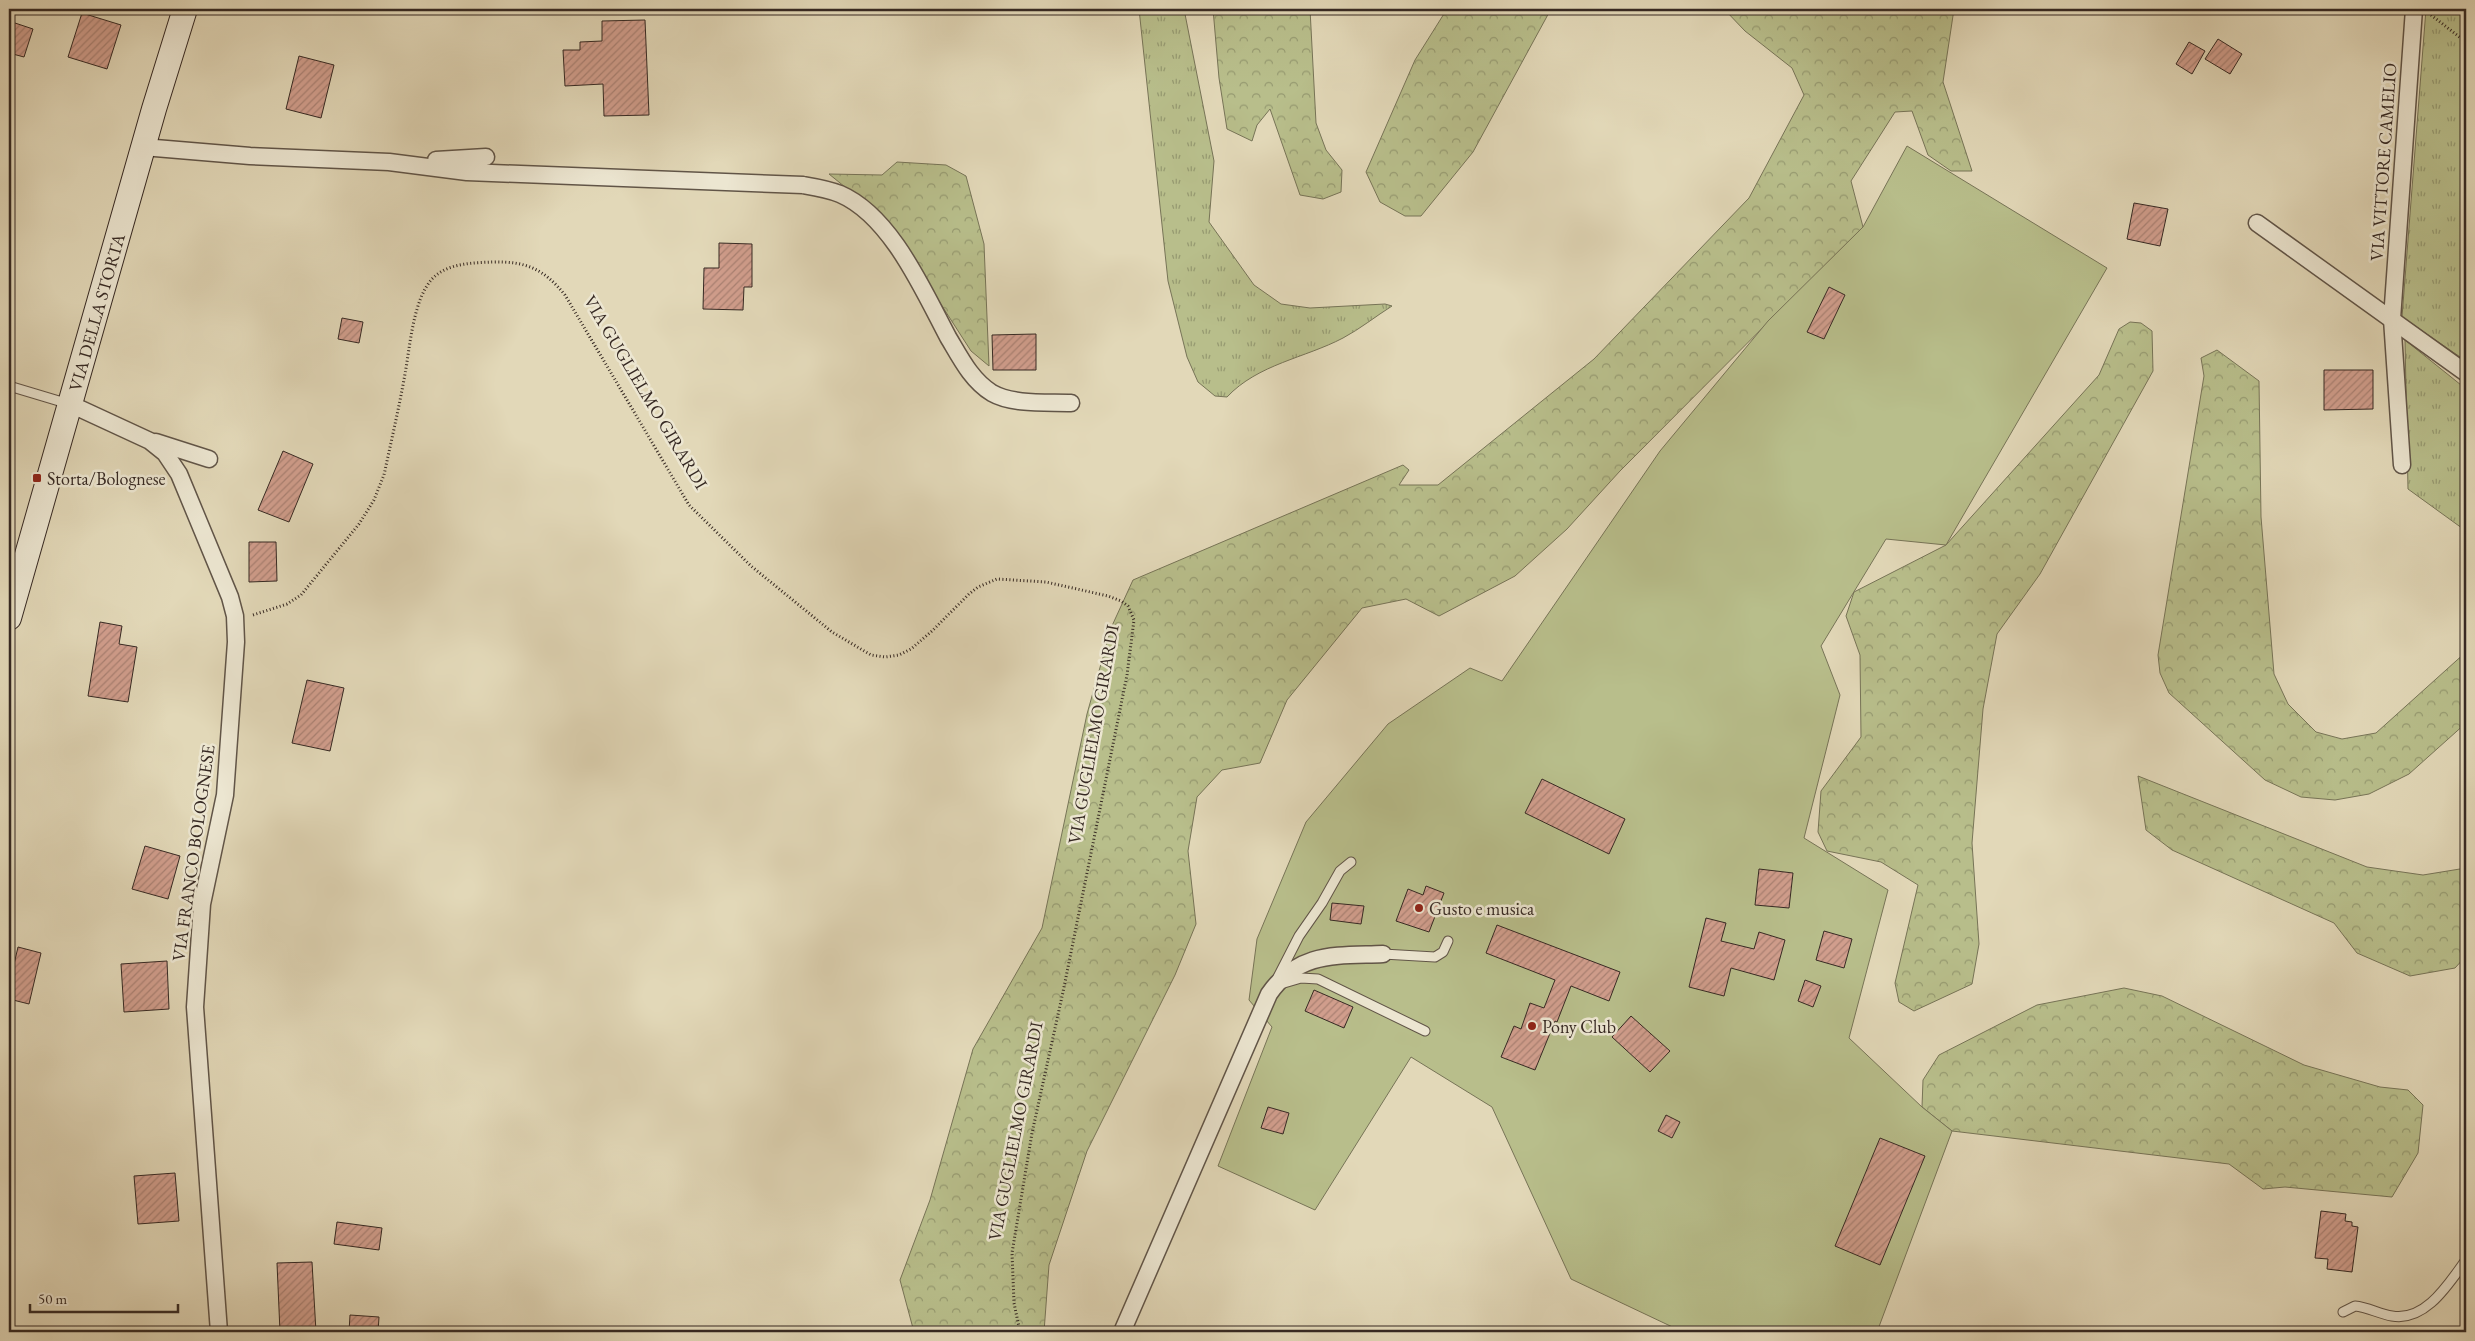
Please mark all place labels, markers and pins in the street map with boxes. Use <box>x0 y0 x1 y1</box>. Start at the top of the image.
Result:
place label: Storta/Bolognese <box>47 467 166 490</box>
marker: Storta/Bolognese <box>31 472 43 484</box>
place label: Gusto e musica <box>1429 897 1535 920</box>
marker: Gusto e musica <box>1413 902 1425 914</box>
place label: Pony Club <box>1542 1015 1616 1038</box>
marker: Pony Club <box>1526 1020 1538 1032</box>

